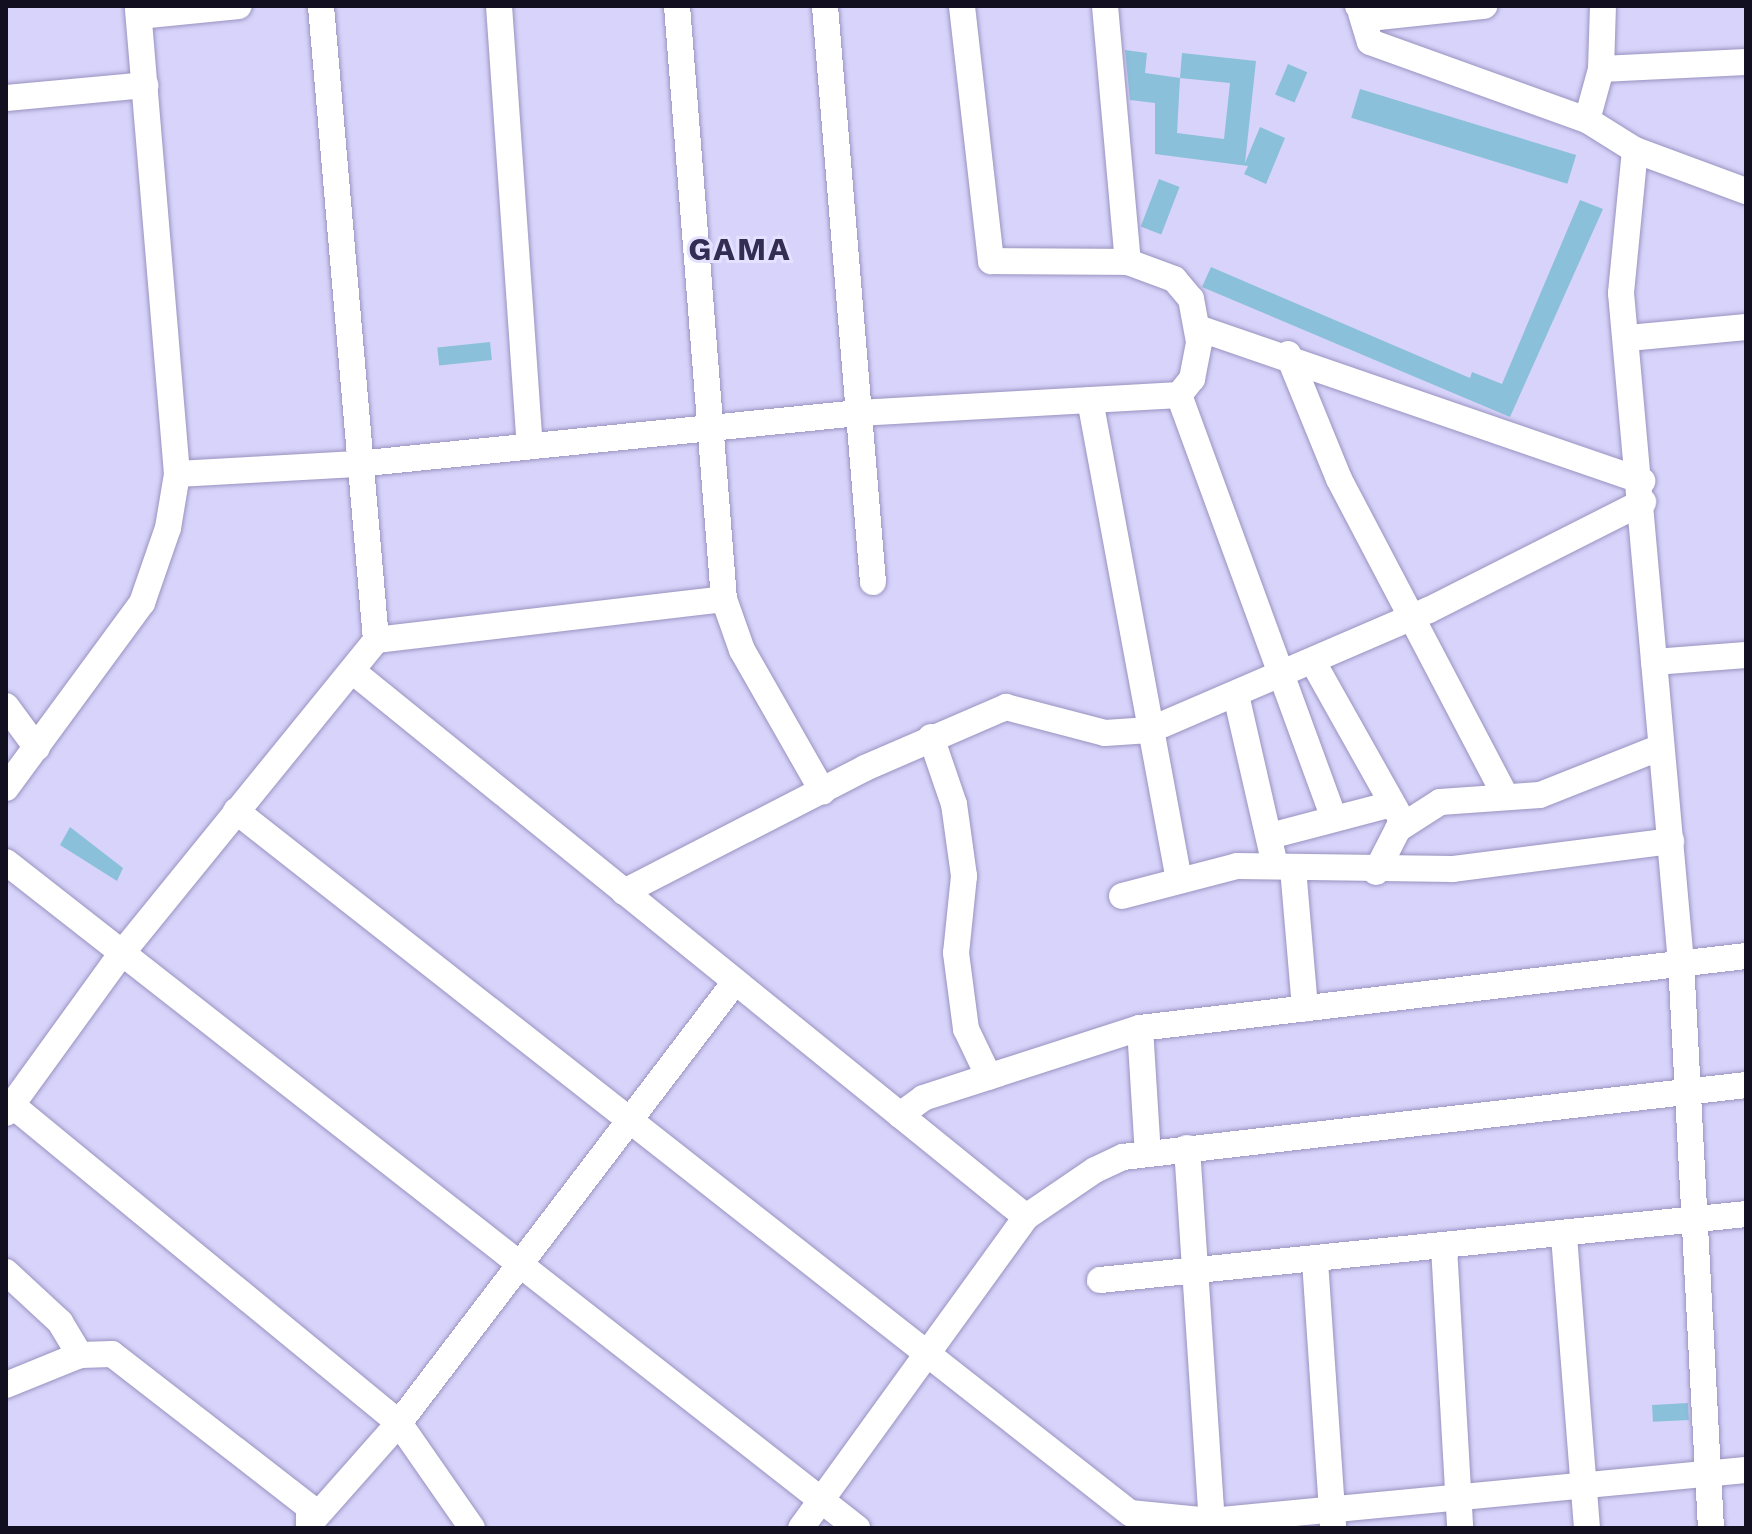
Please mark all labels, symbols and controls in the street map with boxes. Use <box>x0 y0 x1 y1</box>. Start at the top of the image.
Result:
district label: GAMA <box>688 230 792 268</box>

